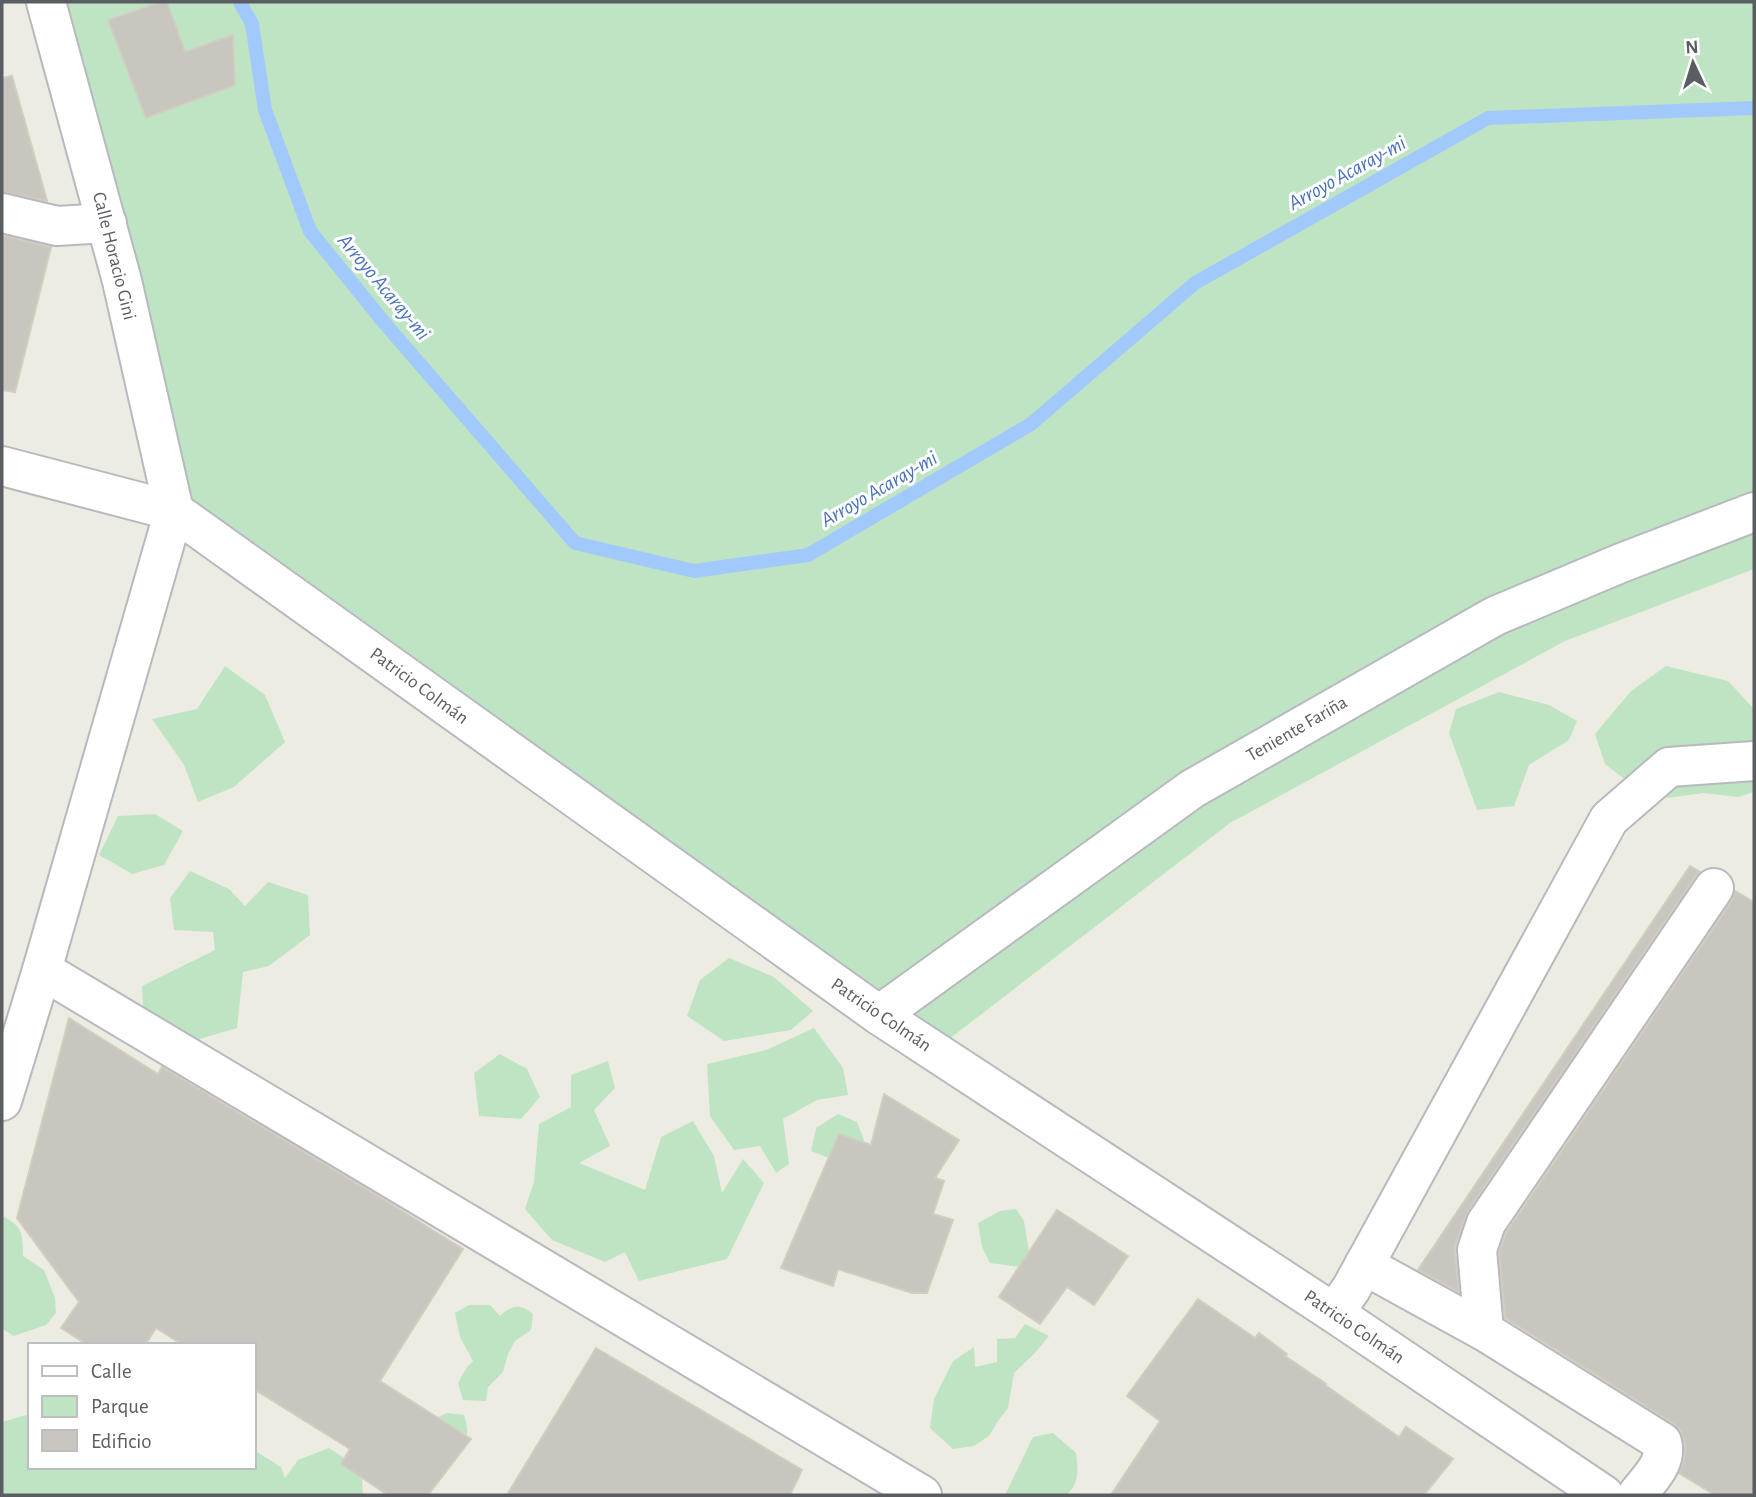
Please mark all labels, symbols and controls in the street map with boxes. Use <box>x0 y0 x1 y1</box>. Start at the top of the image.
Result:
north arrow <box>1658 28 1728 98</box>
text: N <box>1685 38 1699 57</box>
water label: Arroyo Acaray-mi <box>1284 132 1410 214</box>
street label: Calle Horacio Gini <box>89 190 139 322</box>
water label: Arroyo Acaray-mi <box>333 229 434 344</box>
water label: Arroyo Acaray-mi <box>816 447 941 531</box>
street label: Patricio Colmán <box>366 644 472 728</box>
street label: Teniente Fariña <box>1243 692 1351 765</box>
street label: Patricio Colmán <box>827 975 935 1055</box>
street label: Patricio Colmán <box>1300 1287 1408 1367</box>
legend <box>28 1343 256 1469</box>
text: Calle <box>91 1361 132 1382</box>
text: Parque <box>91 1396 149 1417</box>
text: Edificio <box>91 1431 152 1452</box>

